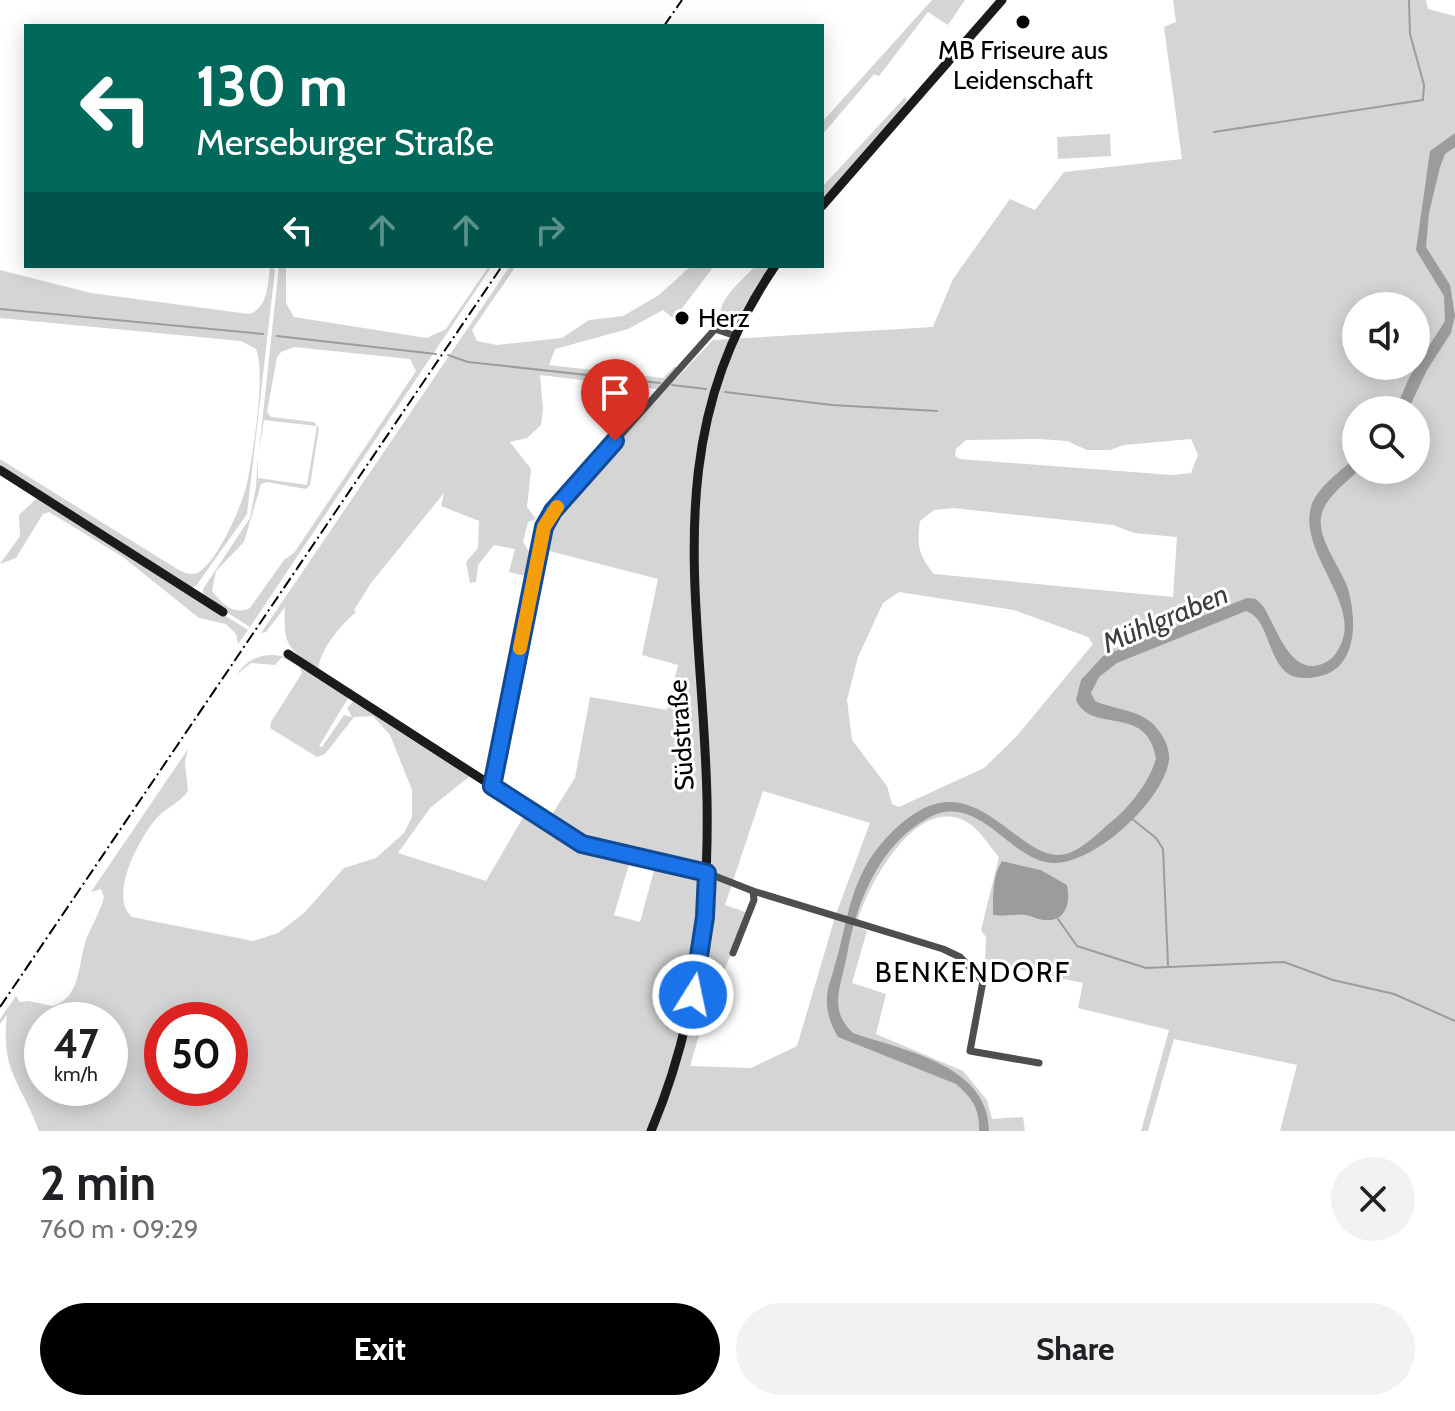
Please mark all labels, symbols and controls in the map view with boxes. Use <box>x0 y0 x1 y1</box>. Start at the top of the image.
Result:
marker: MB Friseure aus Leidenschaft <box>1014 13 1032 31</box>
place label: MB Friseure aus Leidenschaft <box>938 34 1108 96</box>
text: 130 m <box>196 52 348 120</box>
icon: left <box>64 56 168 160</box>
text: Merseburger Straße <box>196 120 494 164</box>
icon: left <box>276 208 320 252</box>
icon: ahead <box>360 208 404 252</box>
icon: ahead <box>444 208 488 252</box>
icon: right <box>528 208 572 252</box>
map controls <box>1342 292 1430 484</box>
button: sound <box>1342 292 1430 380</box>
place label: Herz <box>698 302 750 334</box>
marker: Herz <box>673 309 691 327</box>
pin <box>581 359 649 441</box>
icon: arrive <box>593 371 637 415</box>
button: search <box>1342 396 1430 484</box>
water label: Mühlgraben <box>1096 576 1233 660</box>
street label: Südstraße <box>661 678 701 792</box>
position arrow <box>651 953 735 1037</box>
district label: BENKENDORF <box>875 955 1071 989</box>
speed limit sign: 50 <box>144 1002 248 1106</box>
text: 47 <box>53 1019 99 1068</box>
text: km/h <box>54 1062 98 1086</box>
text: 2 min <box>40 1154 156 1212</box>
button: close <box>1331 1157 1415 1241</box>
text: 760 m · 09:29 <box>40 1213 199 1245</box>
button: Exit <box>40 1303 720 1395</box>
button: Share <box>736 1303 1415 1395</box>

